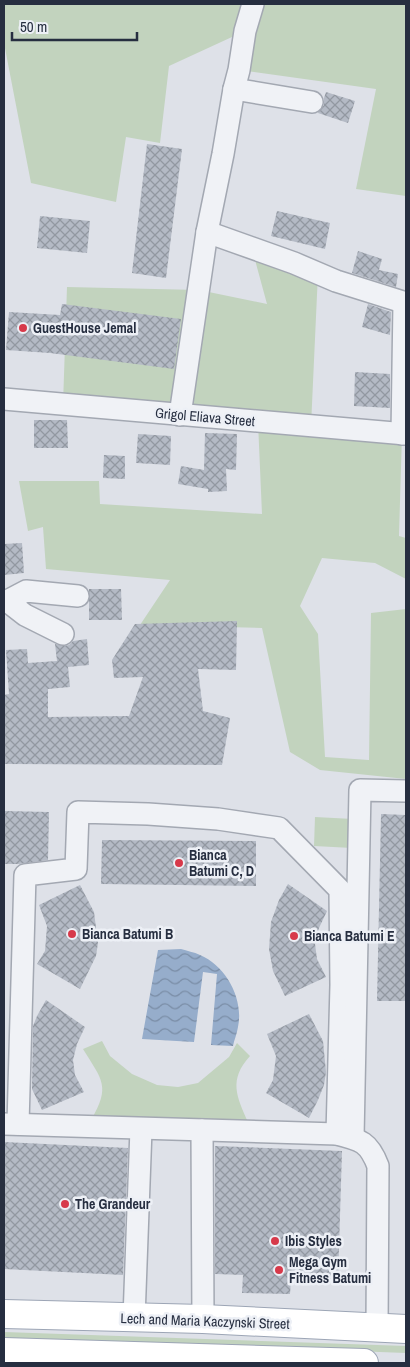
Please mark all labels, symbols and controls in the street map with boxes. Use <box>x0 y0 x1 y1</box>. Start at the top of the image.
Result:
scale bar <box>12 10 138 42</box>
text: 50 m <box>20 16 47 37</box>
place label: GuestHouse Jemal <box>33 319 136 337</box>
marker: GuestHouse Jemal <box>17 322 29 334</box>
street label: Grigol Eliava Street <box>154 404 256 430</box>
place label: Bianca Batumi C, D <box>189 846 254 880</box>
marker: Bianca Batumi C, D <box>173 857 185 869</box>
place label: Bianca Batumi B <box>82 925 173 943</box>
place label: Bianca Batumi E <box>304 927 395 945</box>
marker: Bianca Batumi B <box>66 928 78 940</box>
marker: Bianca Batumi E <box>288 930 300 942</box>
place label: The Grandeur <box>75 1195 151 1213</box>
marker: The Grandeur <box>59 1198 71 1210</box>
place label: Ibis Styles <box>285 1232 342 1250</box>
marker: Ibis Styles <box>269 1235 281 1247</box>
place label: Mega Gym Fitness Batumi <box>289 1253 371 1287</box>
marker: Mega Gym Fitness Batumi <box>273 1264 285 1276</box>
street label: Lech and Maria Kaczynski Street <box>120 1309 290 1333</box>

